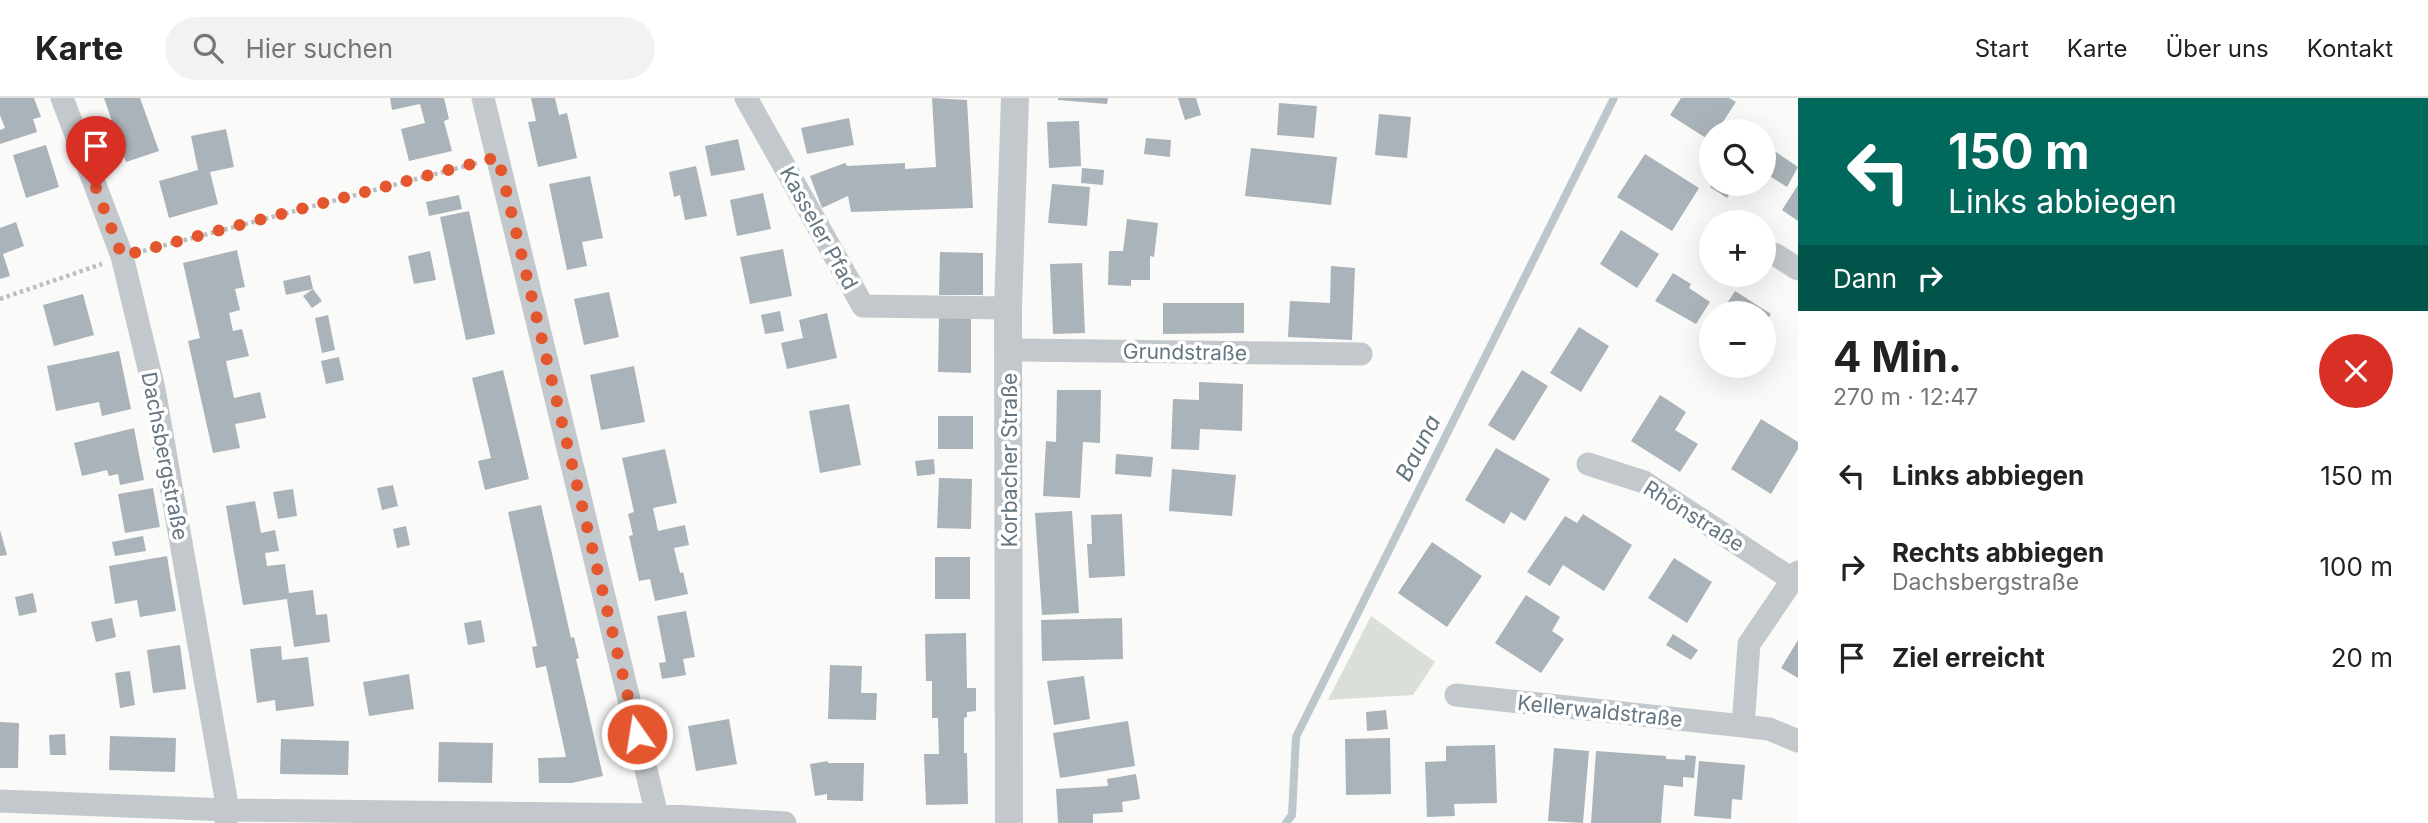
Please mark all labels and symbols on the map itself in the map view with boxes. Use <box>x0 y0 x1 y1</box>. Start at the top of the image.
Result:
pin <box>66 116 126 188</box>
street label: Kasseler Pfad <box>775 162 863 294</box>
street label: Grundstraße <box>1123 338 1247 366</box>
street label: Dachsbergstraße <box>136 370 194 542</box>
street label: Korbacher Straße <box>997 373 1022 547</box>
water label: Bauna <box>1390 410 1446 486</box>
street label: Rhönstraße <box>1639 475 1749 557</box>
street label: Kellerwaldstraße <box>1516 690 1684 732</box>
position arrow <box>600 697 674 771</box>

